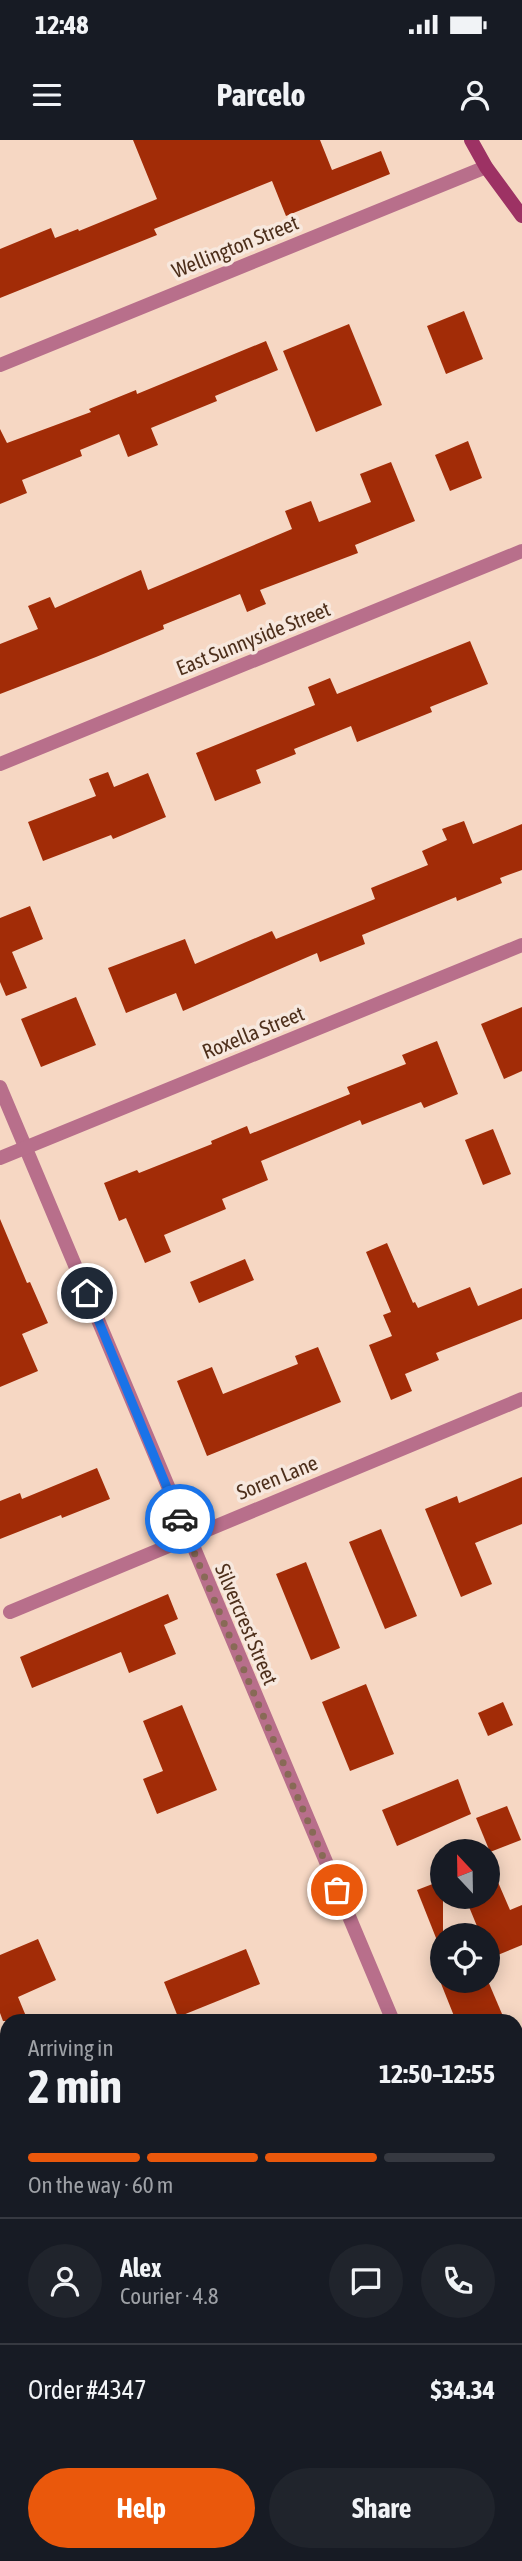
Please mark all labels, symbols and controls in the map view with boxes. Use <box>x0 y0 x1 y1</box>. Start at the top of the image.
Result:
text: 12:48 <box>35 10 89 40</box>
icon: menu <box>28 76 66 114</box>
text: Parcelo <box>217 76 305 113</box>
icon: person <box>456 76 494 114</box>
street label: Wellington Street <box>168 210 302 282</box>
street label: East Sunnyside Street <box>173 596 333 680</box>
street label: Roxella Street <box>199 1001 307 1063</box>
pin <box>57 1263 117 1323</box>
icon: home <box>68 1274 106 1312</box>
street label: Soren Lane <box>233 1450 321 1504</box>
courier <box>145 1484 215 1554</box>
icon: car <box>161 1500 199 1538</box>
street label: Silvercrest Street <box>211 1560 283 1688</box>
north arrow <box>430 1839 500 1909</box>
map controls <box>430 1839 500 1993</box>
pin <box>307 1860 367 1920</box>
icon: bag <box>318 1871 356 1909</box>
button: locate <box>430 1923 500 1993</box>
text: Arriving in <box>28 2035 114 2061</box>
text: 12:50–12:55 <box>379 2059 495 2089</box>
text: 2 min <box>28 2060 122 2113</box>
text: On the way · 60 m <box>28 2172 173 2198</box>
button: person <box>28 2244 102 2318</box>
button: chat <box>329 2244 403 2318</box>
button: phone <box>421 2244 495 2318</box>
text: Alex <box>120 2253 161 2283</box>
text: Courier · 4.8 <box>120 2283 219 2309</box>
text: Order #4347 <box>28 2375 147 2405</box>
text: $34.34 <box>431 2375 495 2405</box>
button: Help <box>28 2468 255 2548</box>
button: Share <box>269 2468 495 2548</box>

